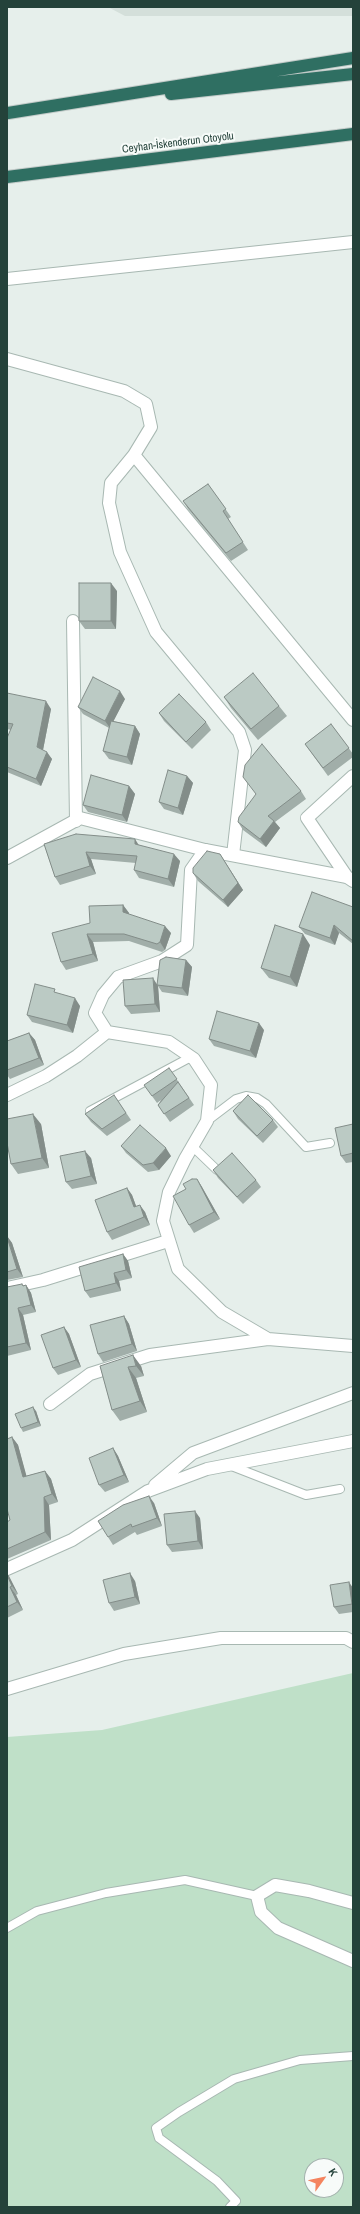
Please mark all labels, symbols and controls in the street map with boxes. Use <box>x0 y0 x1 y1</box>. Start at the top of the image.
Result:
street label: Ceyhan-İskenderun Otoyolu <box>121 130 235 156</box>
north arrow <box>304 2158 344 2198</box>
text: K <box>326 2165 341 2179</box>

